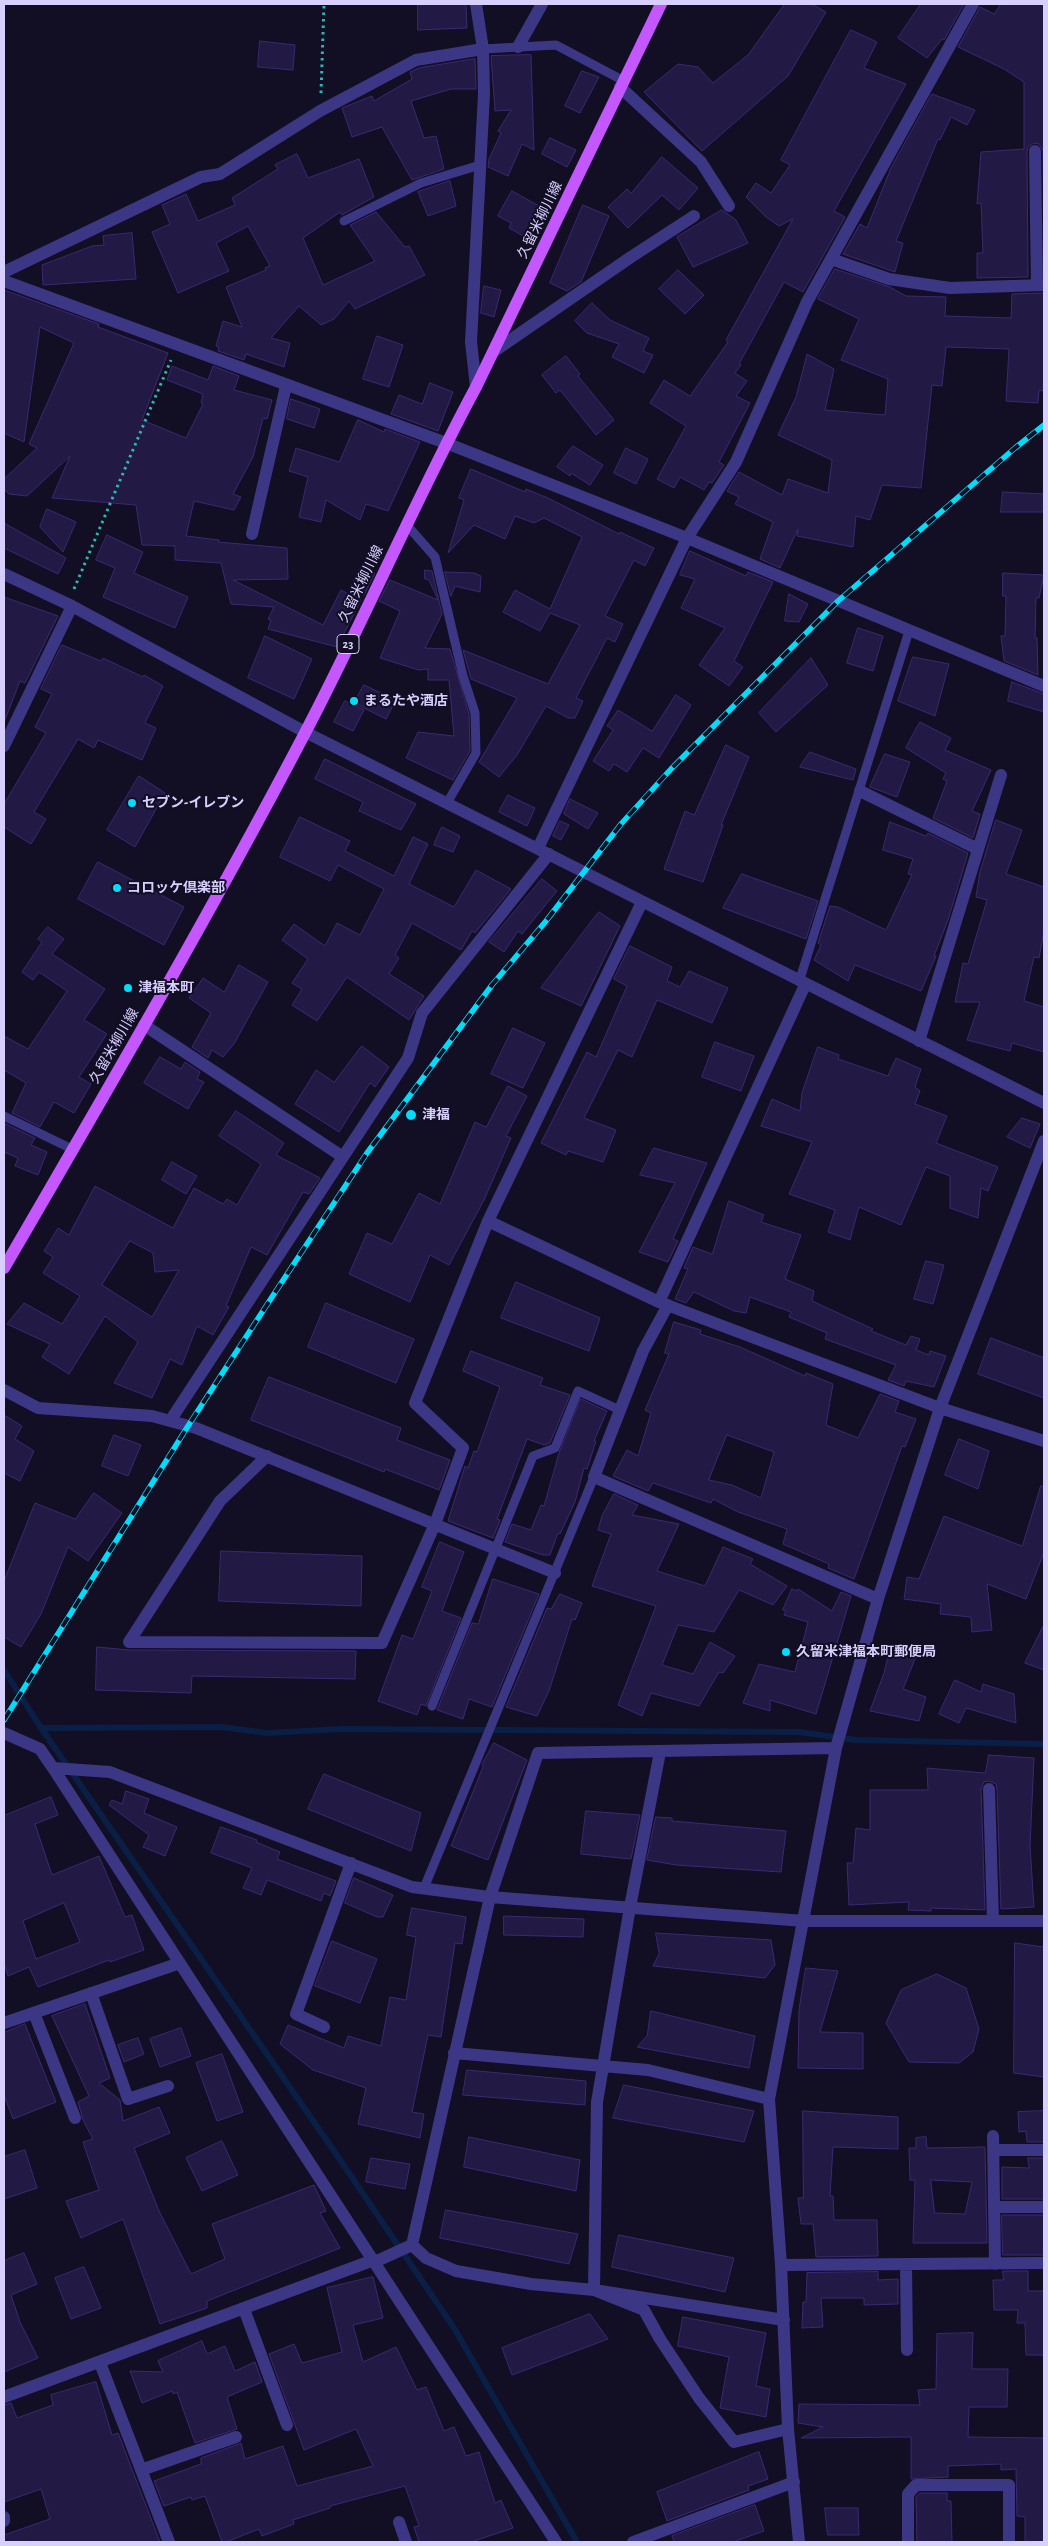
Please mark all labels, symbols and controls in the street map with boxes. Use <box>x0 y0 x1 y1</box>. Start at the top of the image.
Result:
street label: 久留米柳川線 <box>514 179 566 261</box>
street label: 久留米柳川線 <box>335 543 387 625</box>
road number: 23 <box>337 634 359 654</box>
place label: まるたや酒店 <box>364 693 448 709</box>
marker: まるたや酒店 <box>348 695 360 707</box>
place label: セブン-イレブン <box>142 795 244 811</box>
marker: セブン-イレブン <box>126 797 138 809</box>
place label: コロッケ倶楽部 <box>127 880 225 896</box>
marker: コロッケ倶楽部 <box>111 882 123 894</box>
place label: 津福本町 <box>138 980 194 996</box>
marker: 津福本町 <box>122 982 134 994</box>
street label: 久留米柳川線 <box>86 1005 142 1087</box>
place label: 津福 <box>422 1107 450 1123</box>
marker: 津福 <box>404 1108 418 1122</box>
place label: 久留米津福本町郵便局 <box>796 1644 936 1660</box>
marker: 久留米津福本町郵便局 <box>780 1646 792 1658</box>

